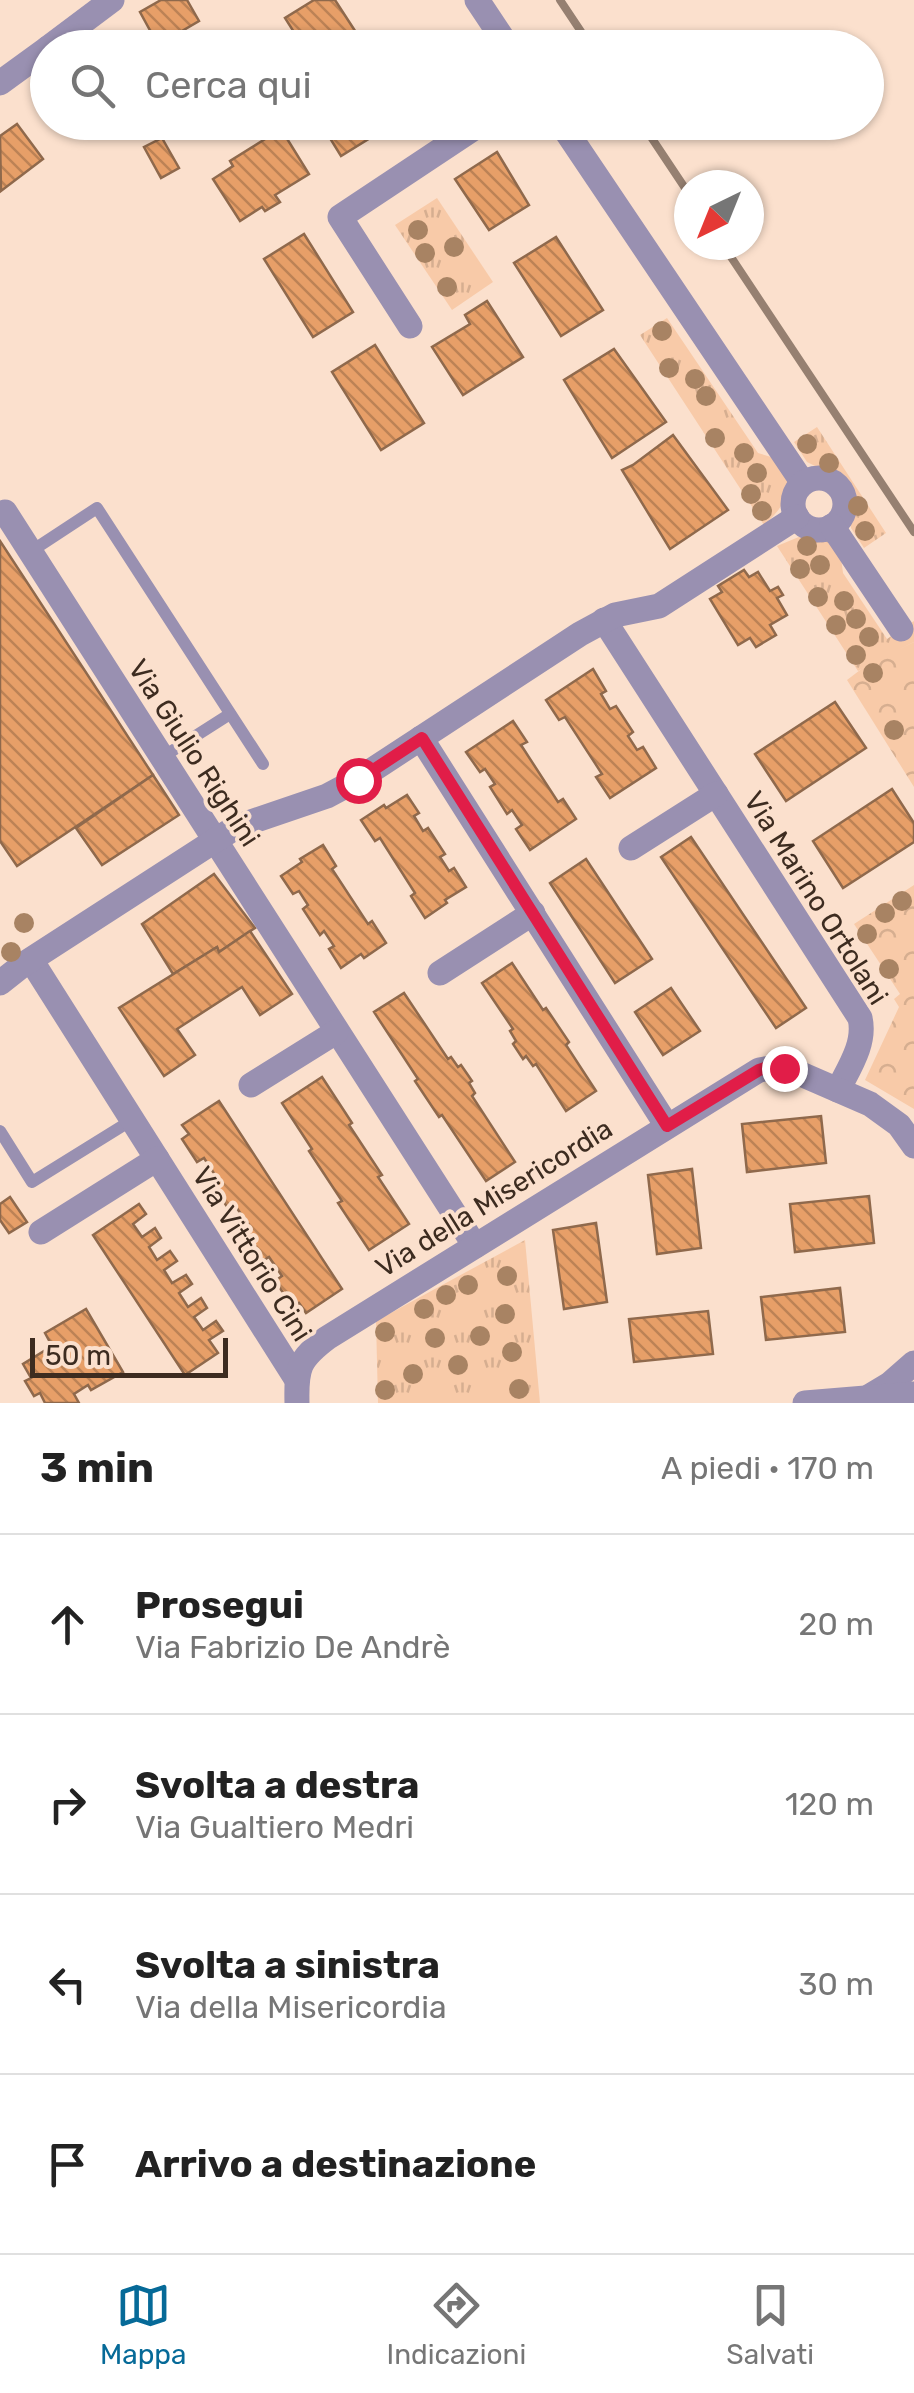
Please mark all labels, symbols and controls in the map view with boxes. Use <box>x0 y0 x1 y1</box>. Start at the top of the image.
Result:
search box <box>30 30 884 140</box>
icon: search <box>65 58 120 113</box>
text: Cerca qui <box>145 62 312 108</box>
north arrow <box>674 170 764 260</box>
street label: Via Giulio Righini <box>121 653 267 853</box>
route start <box>336 758 382 804</box>
street label: Via Marino Ortolani <box>737 785 895 1011</box>
route end <box>762 1046 808 1092</box>
street label: Via della Misericordia <box>370 1112 618 1284</box>
street label: Via Vittorio Cini <box>185 1161 319 1347</box>
scale bar <box>30 1333 228 1378</box>
text: 50 m <box>45 1339 111 1372</box>
text: 3 min <box>40 1443 154 1493</box>
text: A piedi · 170 m <box>661 1449 874 1487</box>
text: Prosegui <box>135 1582 304 1628</box>
icon: ahead <box>40 1597 95 1652</box>
text: 20 m <box>799 1605 874 1643</box>
text: Via Fabrizio De Andrè <box>135 1628 450 1666</box>
text: Svolta a destra <box>135 1762 419 1808</box>
icon: right <box>40 1777 95 1832</box>
text: 120 m <box>785 1785 874 1823</box>
text: Via Gualtiero Medri <box>135 1808 414 1846</box>
text: Svolta a sinistra <box>135 1942 440 1988</box>
icon: left <box>40 1957 95 2012</box>
text: 30 m <box>798 1965 874 2003</box>
text: Via della Misericordia <box>135 1988 447 2026</box>
icon: arrive <box>40 2137 95 2192</box>
text: Arrivo a destinazione <box>135 2141 536 2187</box>
tab: Mappa <box>100 2278 187 2371</box>
tab: Indicazioni <box>387 2278 526 2371</box>
tab: Salvati <box>726 2278 814 2371</box>

